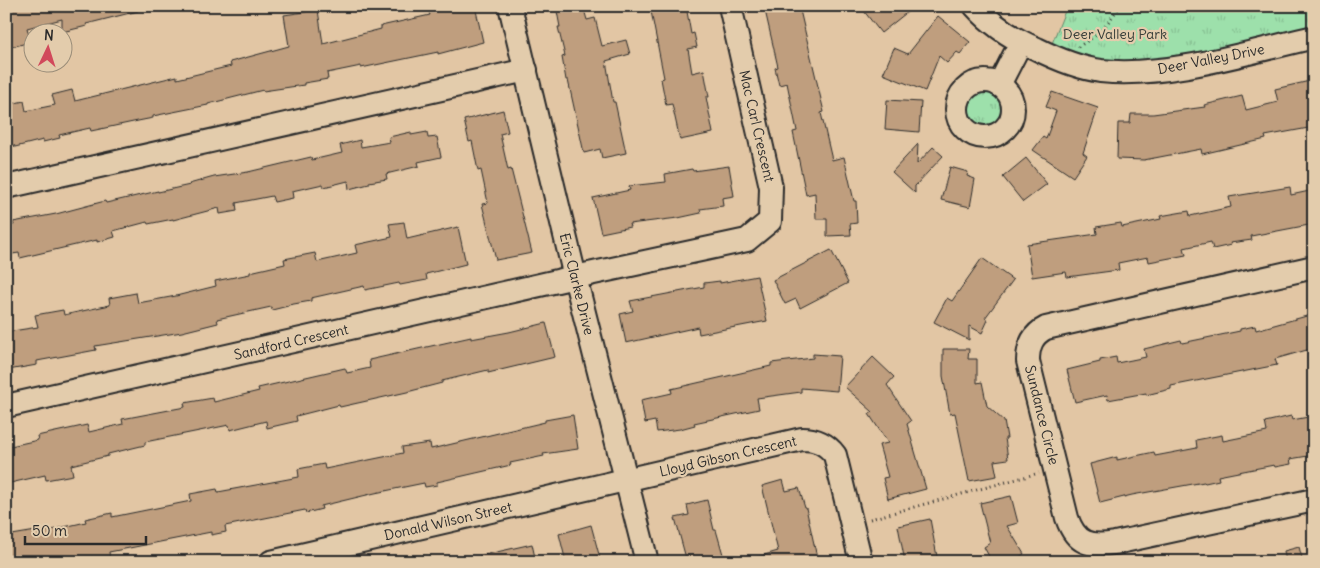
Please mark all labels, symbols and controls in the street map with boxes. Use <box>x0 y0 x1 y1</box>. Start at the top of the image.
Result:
north arrow <box>22 22 72 72</box>
park label: Deer Valley Park <box>1063 25 1167 43</box>
text: N <box>43 26 54 44</box>
street label: Deer Valley Drive <box>1156 40 1266 78</box>
street label: Mac Carl Crescent <box>735 68 779 184</box>
street label: Eric Clarke Drive <box>556 231 598 337</box>
street label: Sandford Crescent <box>232 320 350 364</box>
street label: Sundance Circle <box>1021 363 1063 467</box>
street label: Lloyd Gibson Crescent <box>658 431 799 481</box>
street label: Donald Wilson Street <box>382 497 514 544</box>
scale bar <box>25 513 146 545</box>
text: 50 m <box>32 521 67 540</box>

